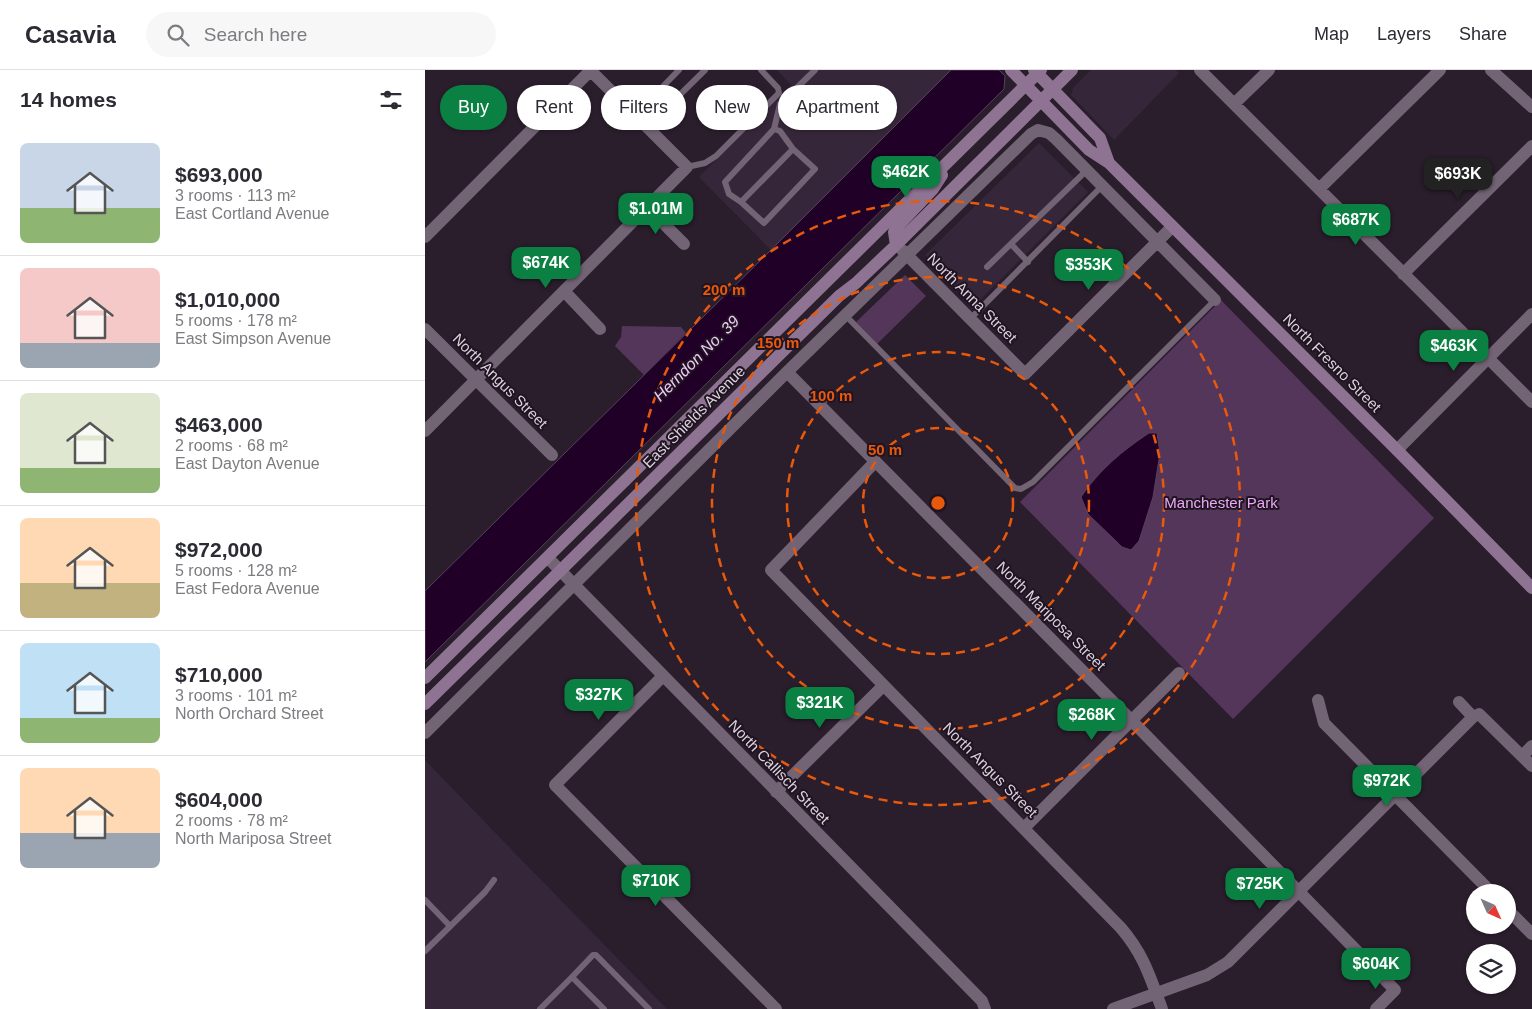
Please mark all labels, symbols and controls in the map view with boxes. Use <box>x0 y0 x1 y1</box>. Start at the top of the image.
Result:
search box <box>146 12 496 57</box>
text: Casavia <box>25 21 116 48</box>
icon: search <box>164 21 192 49</box>
text: Search here <box>204 24 307 45</box>
text: Map <box>1314 24 1349 44</box>
text: Layers <box>1377 24 1431 44</box>
text: Share <box>1459 24 1507 44</box>
chip: Buy <box>440 85 507 130</box>
chip: Rent <box>517 85 591 130</box>
chip: Filters <box>601 85 686 130</box>
chip: New <box>696 85 768 130</box>
chip: Apartment <box>778 85 897 130</box>
icon: filters <box>377 86 405 114</box>
text: 14 homes <box>20 88 117 111</box>
pin: $462K <box>871 156 941 198</box>
pin: $693K <box>1423 158 1493 200</box>
icon: home <box>60 163 120 223</box>
text: $693,000 <box>175 163 263 186</box>
text: $462K <box>882 163 930 180</box>
text: $693K <box>1434 165 1482 182</box>
text: 3 rooms · 113 m² <box>175 187 296 204</box>
pin: $1.01M <box>615 192 697 235</box>
text: $1.01M <box>629 200 683 217</box>
pin: $687K <box>1321 204 1391 246</box>
text: East Cortland Avenue <box>175 205 329 222</box>
text: $687K <box>1332 211 1380 228</box>
pin: $674K <box>511 246 581 289</box>
pin: $353K <box>1054 248 1124 291</box>
street label: North Anna Street <box>924 249 1021 346</box>
text: $674K <box>522 254 570 271</box>
text: $353K <box>1065 256 1113 273</box>
text: 200 m <box>703 281 745 298</box>
icon: home <box>60 288 120 348</box>
text: $1,010,000 <box>175 288 280 311</box>
street label: North Fresno Street <box>1280 310 1386 416</box>
text: 5 rooms · 178 m² <box>175 312 297 329</box>
water label: Herndon No. 39 <box>650 312 742 404</box>
text: East Simpson Avenue <box>175 330 331 347</box>
street label: North Angus Street <box>450 330 552 432</box>
pin: $463K <box>1419 330 1489 372</box>
text: 150 m <box>757 334 799 351</box>
text: $463K <box>1430 337 1478 354</box>
street label: East Shields Avenue <box>639 362 748 471</box>
text: 100 m <box>810 387 852 404</box>
icon: home <box>60 413 120 473</box>
text: $463,000 <box>175 413 263 436</box>
text: 2 rooms · 68 m² <box>175 437 288 454</box>
text: 50 m <box>868 441 902 458</box>
text: East Dayton Avenue <box>175 455 320 472</box>
centre of rings <box>929 494 947 512</box>
park label: Manchester Park <box>1164 494 1278 511</box>
icon: home <box>60 538 120 598</box>
text: $972,000 <box>175 538 263 561</box>
street label: North Mariposa Street <box>993 558 1110 674</box>
text: 5 rooms · 128 m² <box>175 562 297 579</box>
text: East Fedora Avenue <box>175 580 320 597</box>
icon: home <box>60 663 120 723</box>
text: $710,000 <box>175 663 263 686</box>
pin: $327K <box>564 678 634 721</box>
text: $327K <box>575 686 623 703</box>
pin: $321K <box>785 686 855 729</box>
text: 3 rooms · 101 m² <box>175 687 297 704</box>
text: $321K <box>796 694 844 711</box>
pin: $268K <box>1057 698 1127 741</box>
text: North Orchard Street <box>175 705 324 722</box>
text: $268K <box>1068 706 1116 723</box>
street label: North Callisch Street <box>725 716 834 828</box>
street label: North Angus Street <box>940 719 1042 821</box>
pin: $972K <box>1352 764 1422 807</box>
text: $972K <box>1363 772 1411 789</box>
icon: home <box>60 788 120 848</box>
text: $604,000 <box>175 788 263 811</box>
text: 2 rooms · 78 m² <box>175 812 288 829</box>
text: North Mariposa Street <box>175 830 332 847</box>
pin: $710K <box>621 864 691 907</box>
pin: $725K <box>1225 868 1295 910</box>
text: $710K <box>632 872 680 889</box>
text: $725K <box>1236 875 1284 892</box>
north arrow <box>1466 884 1516 934</box>
map controls <box>1466 884 1516 994</box>
button: layers <box>1466 944 1516 994</box>
pin: $604K <box>1341 948 1411 990</box>
text: $604K <box>1352 955 1400 972</box>

